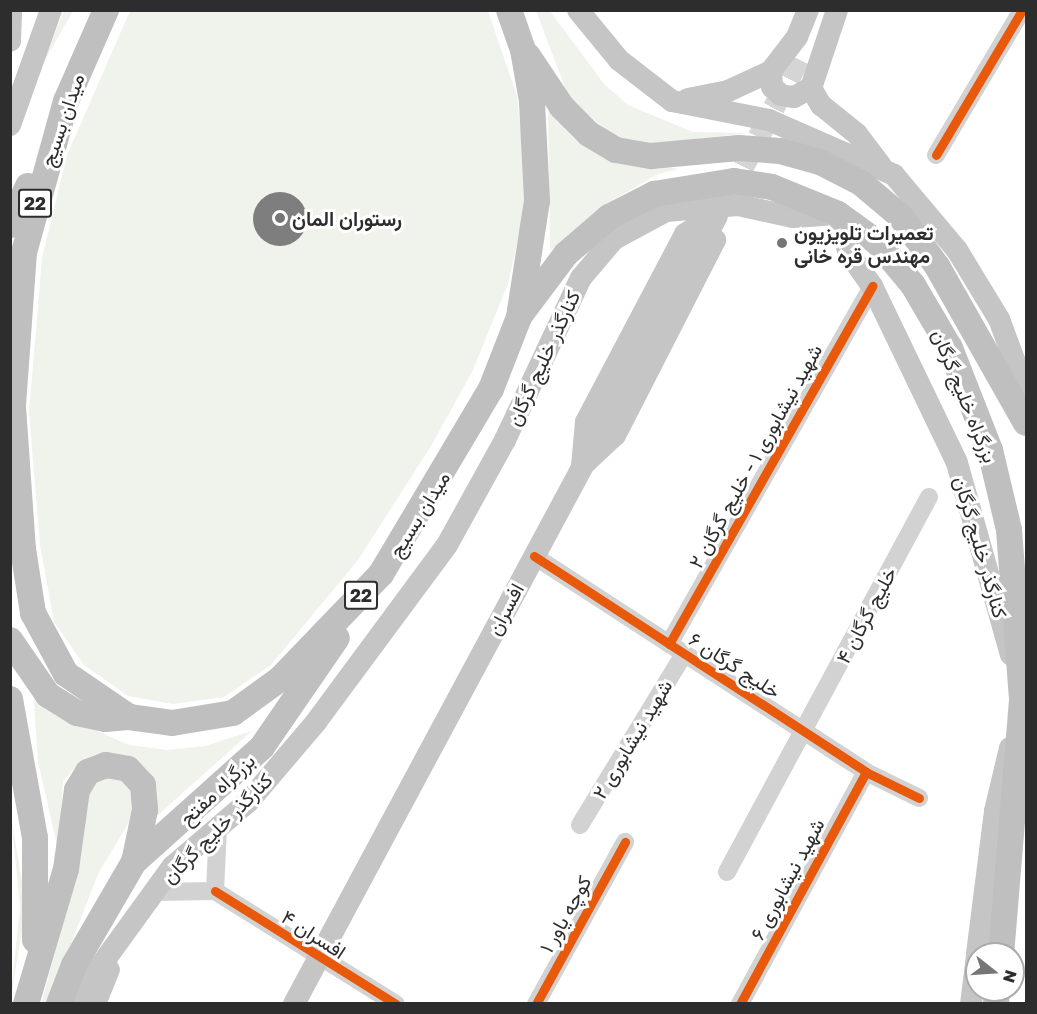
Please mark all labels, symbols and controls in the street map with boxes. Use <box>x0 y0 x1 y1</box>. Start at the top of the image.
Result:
street label: میدان بسیج <box>35 70 89 170</box>
road number: 22 <box>17 188 53 218</box>
place label: رستوران المان <box>292 206 402 230</box>
marker: رستوران المان <box>273 211 287 225</box>
place label: تعمیرات تلویزیون مهندس قره خانی <box>794 220 934 267</box>
marker: تعمیرات تلویزیون مهندس قره خانی <box>775 236 789 250</box>
street label: کنارگذر خلیج گرگان <box>501 287 585 429</box>
street label: بزرگراه خلیج گرگان <box>927 326 1003 466</box>
street label: شهید نیشابوری ۱ - خلیج گرگان ۲ <box>683 340 827 572</box>
street label: میدان بسیج <box>383 467 455 561</box>
street label: کنارگذر خلیج گرگان <box>949 473 1013 621</box>
street label: خلیج گرگان ۴ <box>831 563 901 667</box>
street label: افسران <box>481 579 529 639</box>
road number: 22 <box>343 580 379 610</box>
street label: خلیج گرگان ۶ <box>685 627 785 703</box>
street label: شهید نیشابوری ۲ <box>587 675 677 803</box>
street label: بزرگراه مفتح <box>174 748 260 830</box>
street label: کنارگذر خلیج گرگان <box>157 768 277 888</box>
street label: شهید نیشابوری ۶ <box>745 814 829 944</box>
street label: کوچه یاور ۱ <box>534 871 596 957</box>
street label: افسران ۴ <box>277 904 351 964</box>
north arrow <box>965 942 1025 1002</box>
text: N <box>999 968 1022 985</box>

